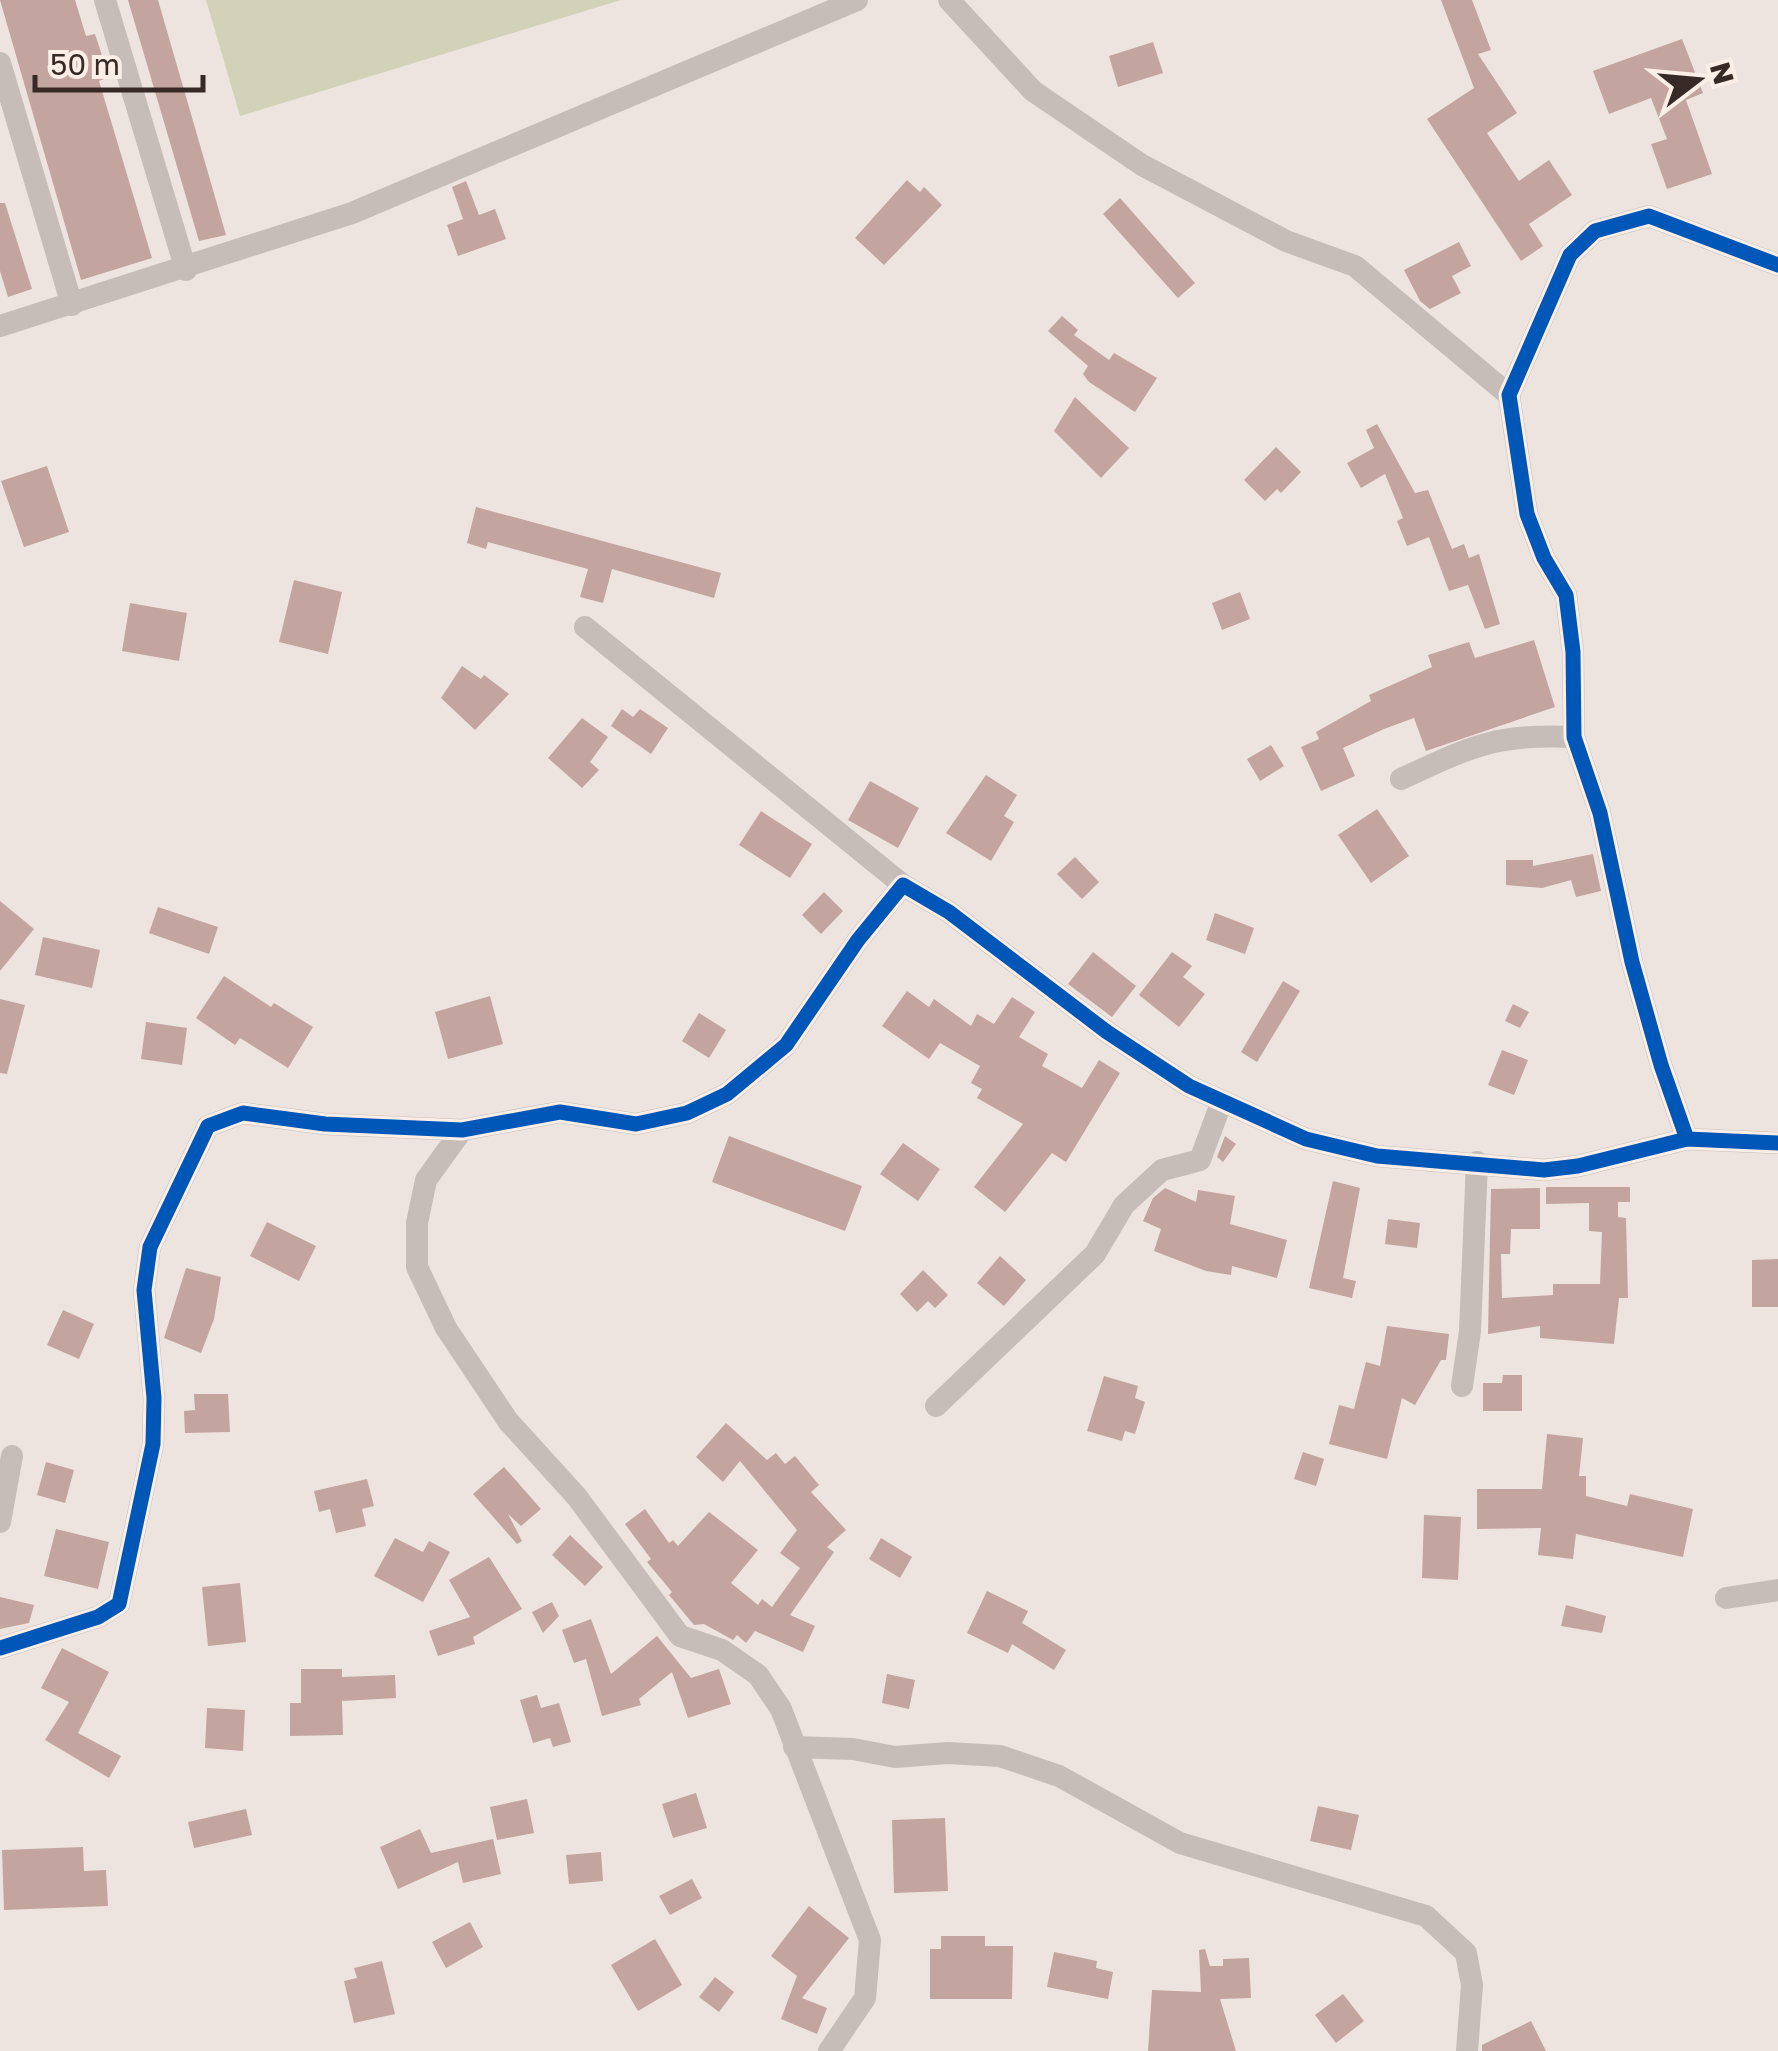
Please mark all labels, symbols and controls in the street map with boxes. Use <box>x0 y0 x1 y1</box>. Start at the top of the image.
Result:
scale bar <box>35 30 202 92</box>
north arrow <box>1648 30 1748 130</box>
text: 50 m <box>50 46 120 82</box>
text: N <box>1704 58 1741 88</box>

